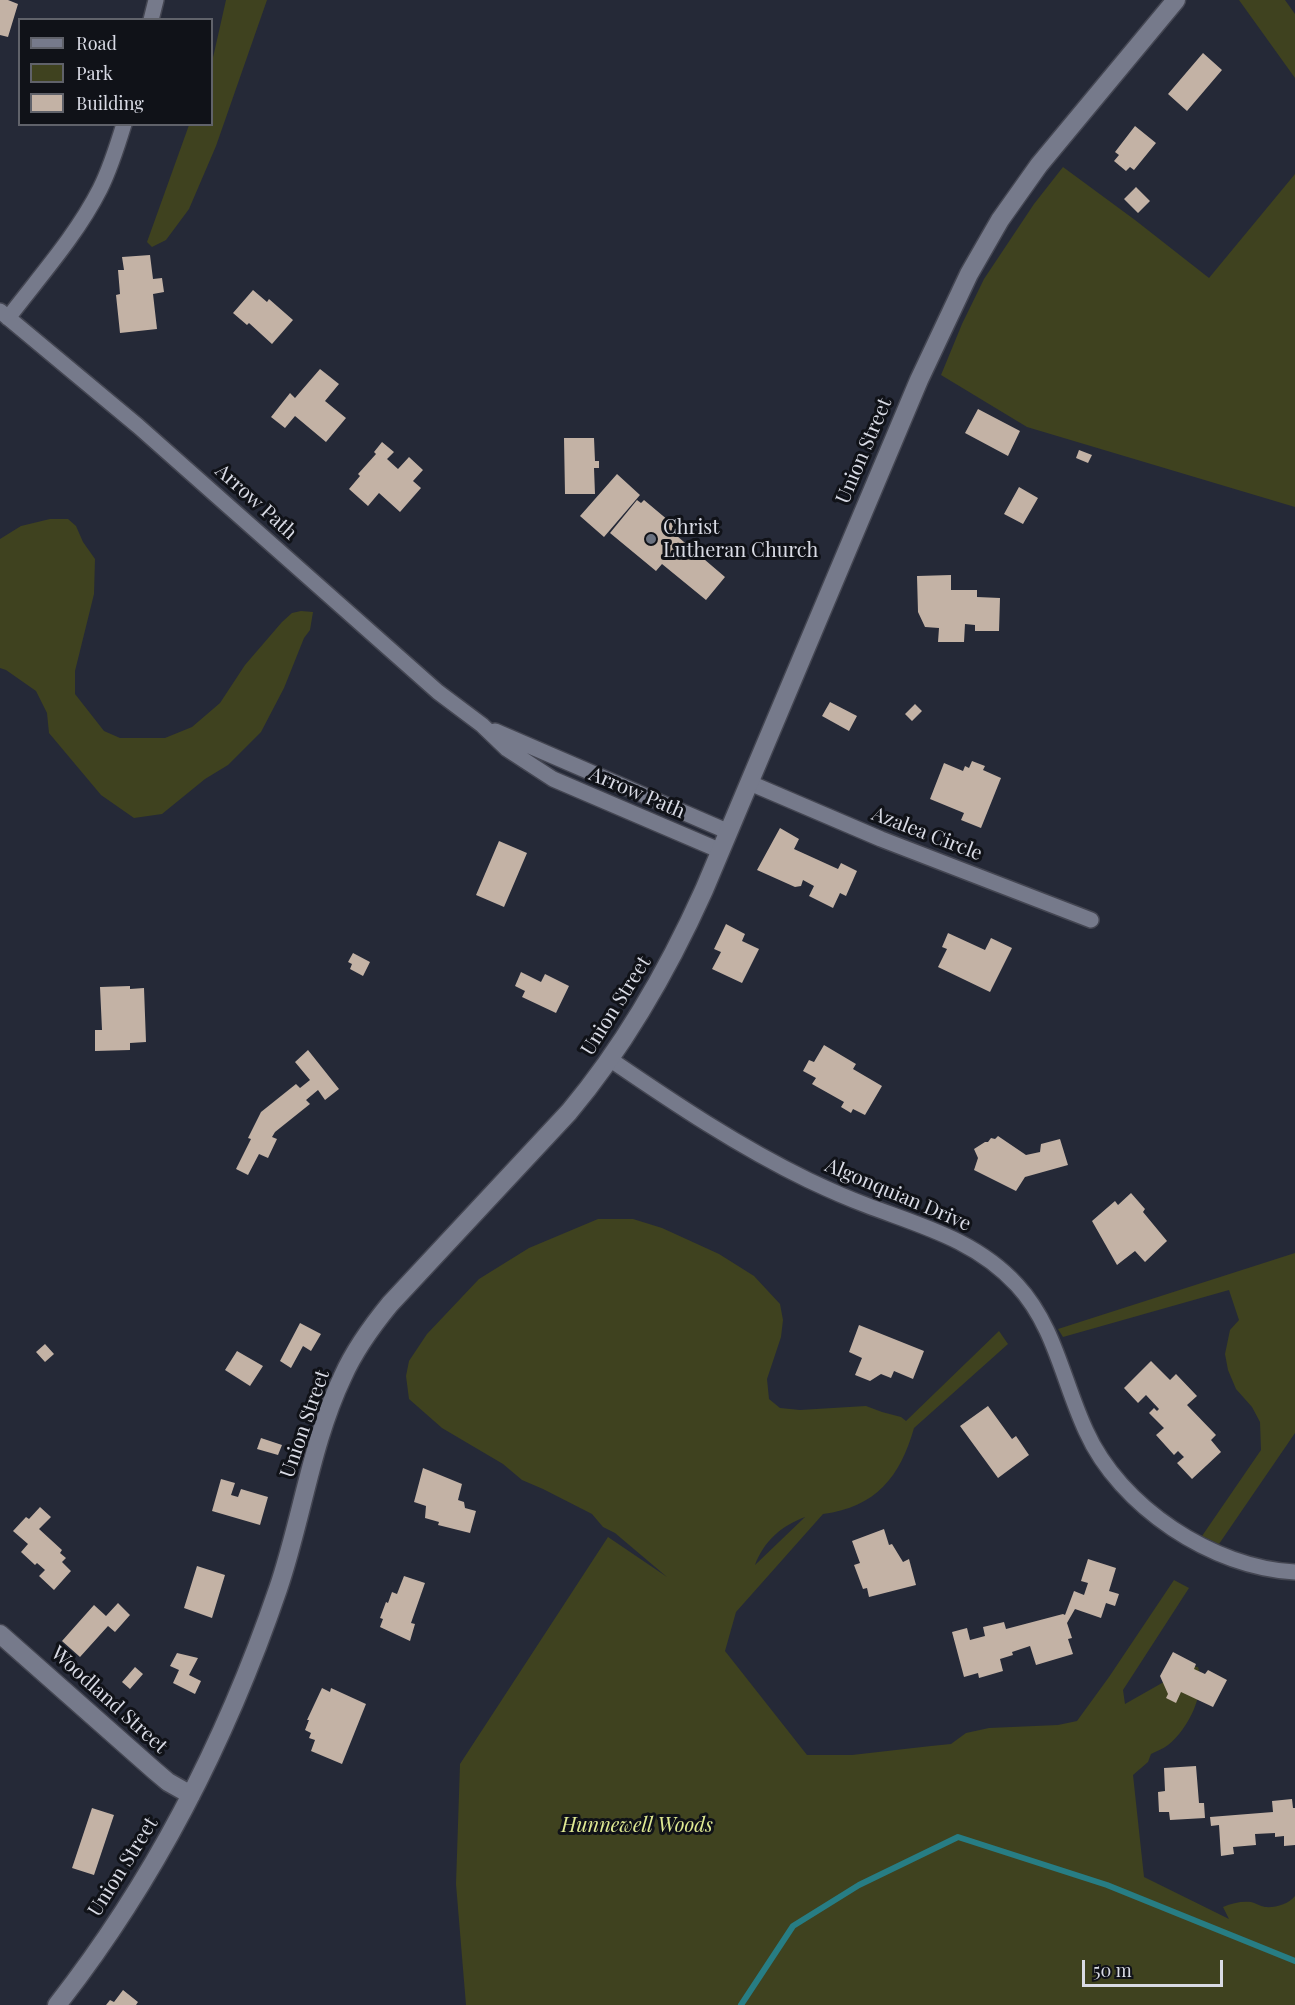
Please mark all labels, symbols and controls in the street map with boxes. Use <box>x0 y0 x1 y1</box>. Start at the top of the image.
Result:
legend <box>18 18 213 126</box>
text: Road <box>76 31 117 55</box>
text: Park <box>76 61 113 85</box>
text: Building <box>76 91 144 115</box>
street label: Union Street <box>831 394 897 508</box>
street label: Arrow Path <box>210 459 302 545</box>
place label: Christ Lutheran Church <box>663 516 818 563</box>
marker: Christ Lutheran Church <box>644 532 658 546</box>
street label: Arrow Path <box>586 762 688 824</box>
street label: Azalea Circle <box>868 802 986 866</box>
street label: Union Street <box>576 952 656 1060</box>
street label: Algonquian Drive <box>821 1153 975 1237</box>
street label: Union Street <box>275 1367 335 1481</box>
street label: Woodland Street <box>46 1642 172 1758</box>
street label: Union Street <box>83 1813 163 1921</box>
park label: Hunnewell Woods <box>561 1814 713 1838</box>
scale bar <box>1085 1948 1226 1986</box>
text: 50 m <box>1093 1958 1132 1982</box>

